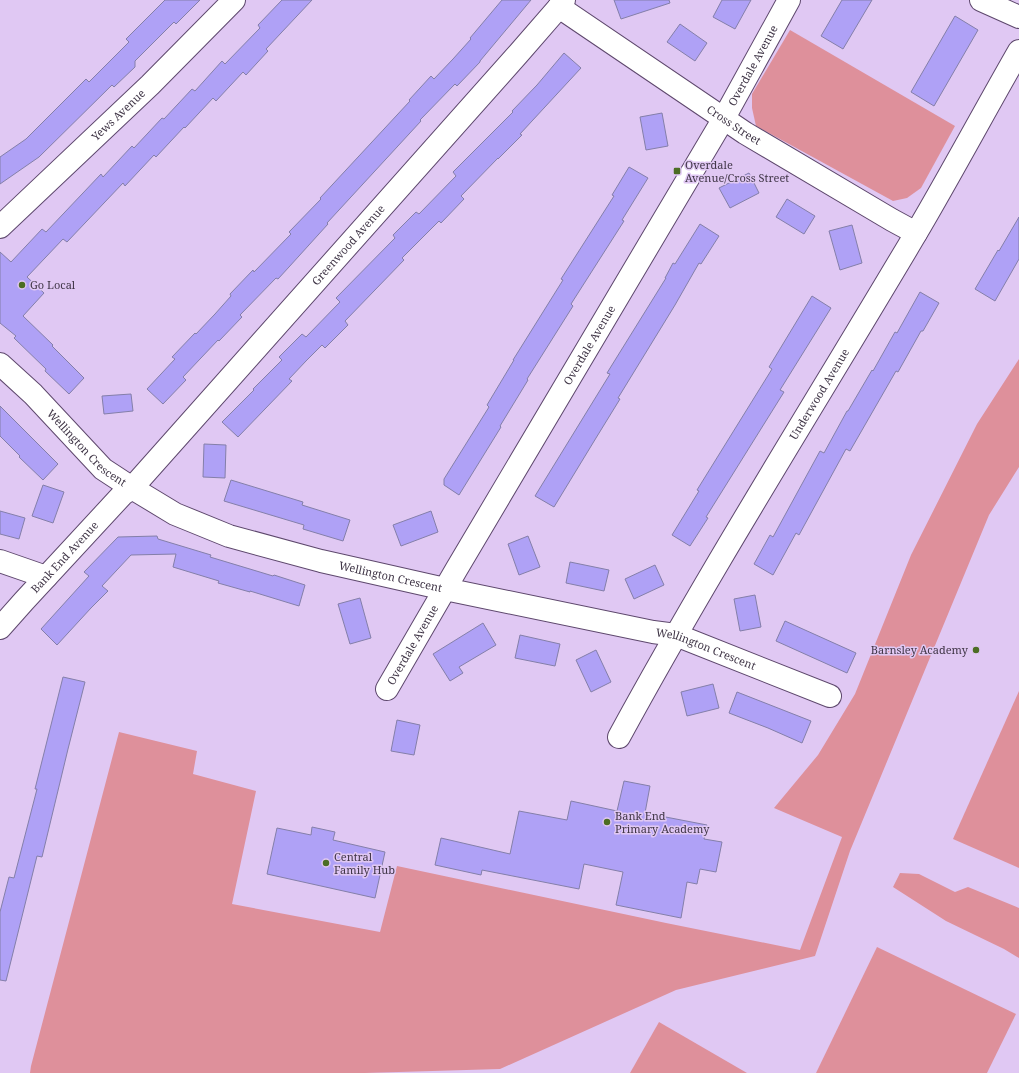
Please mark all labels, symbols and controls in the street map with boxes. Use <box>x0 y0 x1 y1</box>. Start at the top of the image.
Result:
street label: Overdale Avenue <box>724 22 781 108</box>
street label: Yews Avenue <box>87 85 148 144</box>
street label: Cross Street <box>704 101 764 148</box>
place label: Overdale Avenue/Cross Street <box>685 157 789 185</box>
marker: Overdale Avenue/Cross Street <box>672 166 682 176</box>
street label: Greenwood Avenue <box>308 201 388 288</box>
place label: Go Local <box>30 277 76 292</box>
marker: Go Local <box>17 280 27 290</box>
street label: Overdale Avenue <box>559 302 618 387</box>
street label: Underwood Avenue <box>785 345 852 442</box>
street label: Wellington Crescent <box>44 406 130 489</box>
street label: Bank End Avenue <box>27 517 101 596</box>
street label: Wellington Crescent <box>338 557 444 595</box>
street label: Overdale Avenue <box>383 602 441 687</box>
street label: Wellington Crescent <box>655 624 758 673</box>
place label: Barnsley Academy <box>871 642 969 657</box>
marker: Barnsley Academy <box>971 645 981 655</box>
place label: Bank End Primary Academy <box>615 808 710 836</box>
marker: Bank End Primary Academy <box>602 817 612 827</box>
place label: Central Family Hub <box>334 849 395 877</box>
marker: Central Family Hub <box>321 858 331 868</box>

